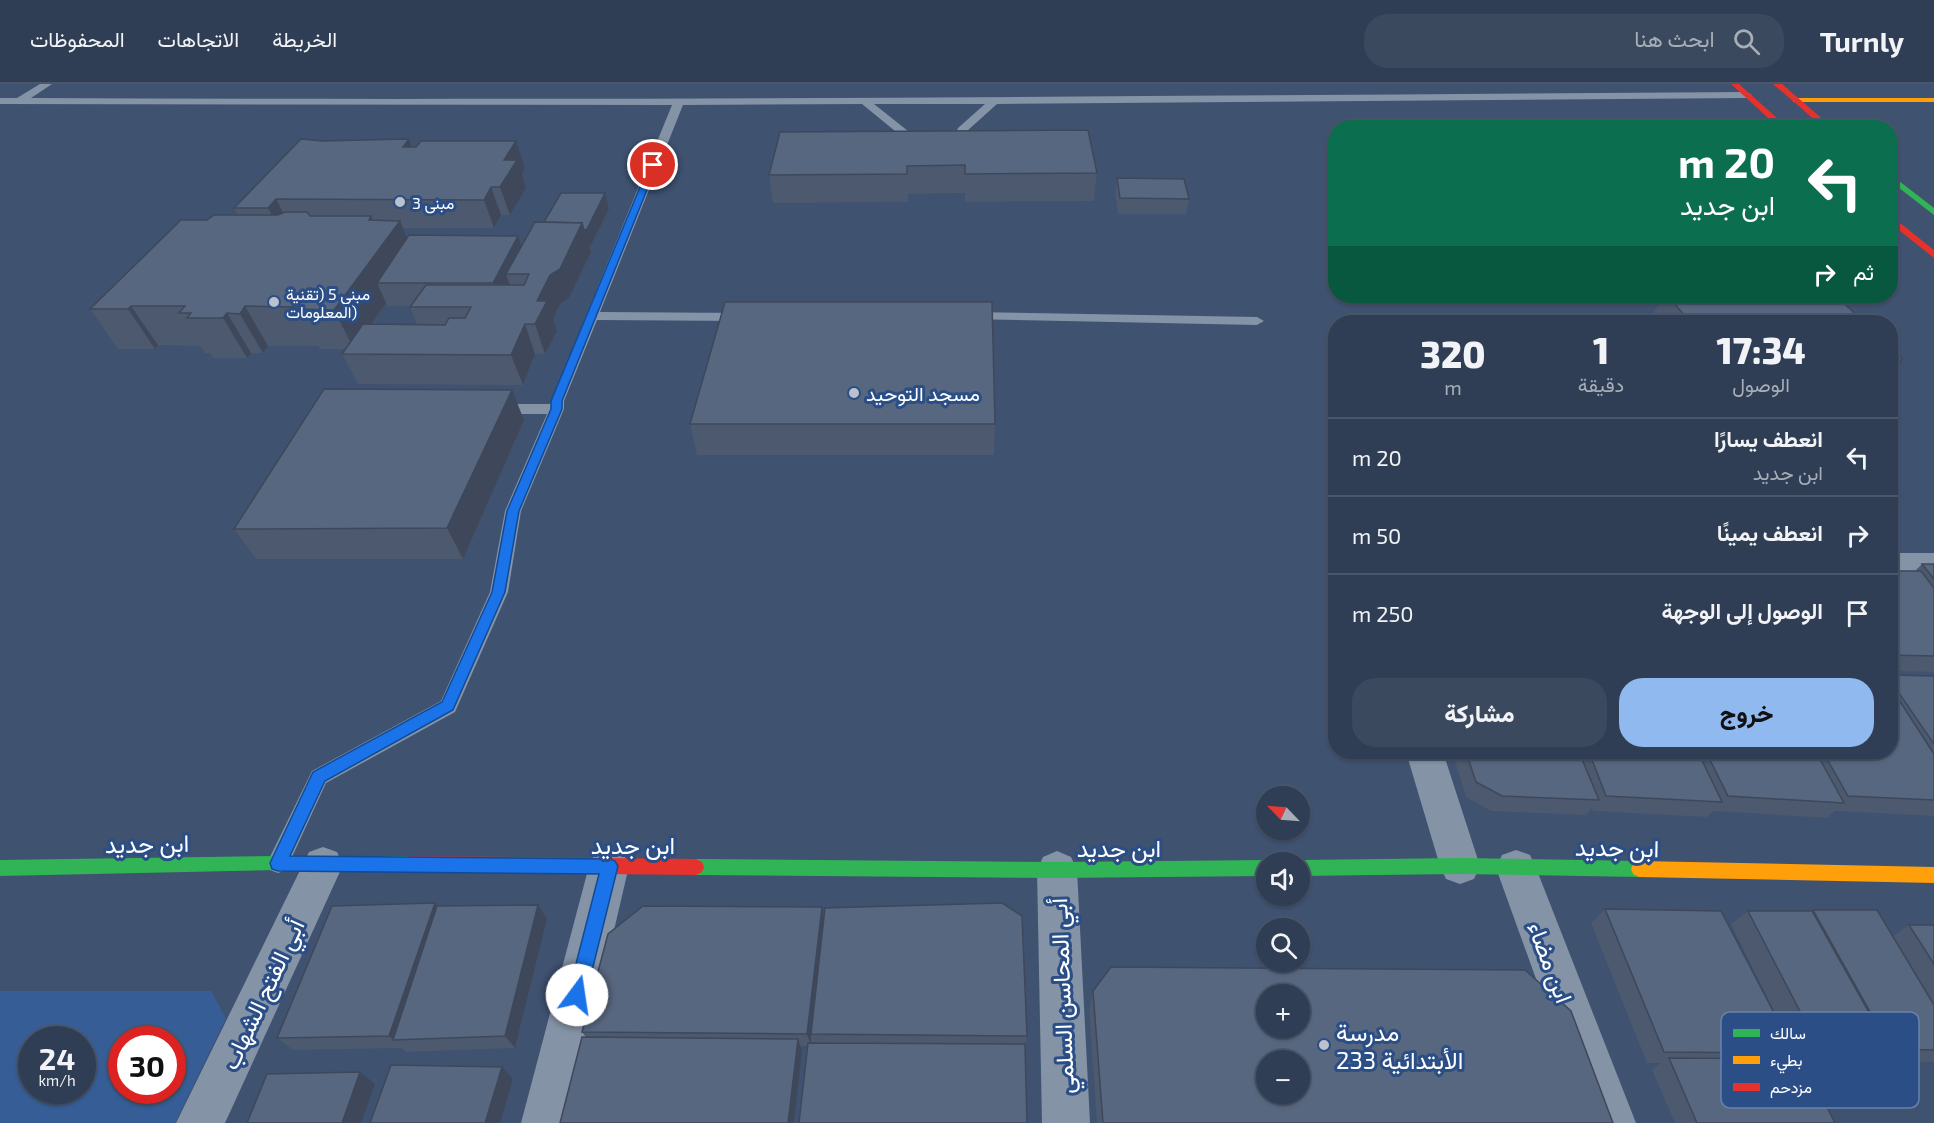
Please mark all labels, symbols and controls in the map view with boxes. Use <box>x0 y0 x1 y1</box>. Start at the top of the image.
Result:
search box <box>1364 14 1784 68</box>
text: Turnly <box>1820 24 1904 58</box>
text: ابحث هنا <box>1634 25 1715 51</box>
icon: search <box>1730 25 1763 58</box>
text: المحفوظات <box>30 26 125 51</box>
text: الاتجاهات <box>158 26 239 51</box>
text: الخريطة <box>272 26 337 51</box>
text: 20 m <box>1678 136 1775 186</box>
pin <box>627 139 678 190</box>
icon: left <box>1796 144 1874 222</box>
icon: arrive <box>636 148 669 181</box>
text: ابن جديد <box>1680 188 1775 220</box>
place label: مبنى 3 <box>412 193 454 214</box>
marker: مبنى 3 <box>393 195 407 209</box>
icon: right <box>1808 258 1841 291</box>
text: ثم <box>1853 258 1874 284</box>
place label: مبنى 5 (تقنية المعلومات) <box>286 284 370 323</box>
marker: مبنى 5 (تقنية المعلومات) <box>267 295 281 309</box>
text: 1 <box>1593 328 1609 371</box>
text: 17:34 <box>1716 328 1806 371</box>
text: 320 <box>1420 332 1486 375</box>
text: دقيقة <box>1578 372 1624 396</box>
text: الوصول <box>1732 372 1790 396</box>
text: m <box>1444 375 1462 399</box>
place label: مسجد التوحيد <box>866 381 980 407</box>
marker: مسجد التوحيد <box>847 386 861 400</box>
text: انعطف يسارًا <box>1714 425 1823 451</box>
icon: left <box>1841 441 1874 474</box>
text: 20 m <box>1352 444 1402 470</box>
text: ابن جديد <box>1753 460 1823 484</box>
text: انعطف يمينًا <box>1717 519 1823 545</box>
icon: right <box>1841 519 1874 552</box>
text: 50 m <box>1352 522 1401 548</box>
text: الوصول إلى الوجهة <box>1661 597 1823 623</box>
icon: arrive <box>1841 597 1874 630</box>
text: 250 m <box>1352 600 1414 626</box>
button: مشاركة <box>1352 678 1607 747</box>
button: خروج <box>1619 678 1874 747</box>
north arrow <box>1256 786 1310 840</box>
map controls <box>1256 786 1310 1104</box>
street label: ابن جديد <box>105 828 189 859</box>
street label: ابن جديد <box>591 830 675 860</box>
street label: ابن جديد <box>1575 832 1659 863</box>
street label: ابن جديد <box>1077 833 1161 863</box>
button: sound <box>1256 852 1310 906</box>
street label: أبي المحاسن السلمي <box>1043 897 1085 1095</box>
street label: أبي الفتح الشهاب <box>214 914 315 1076</box>
street label: ابن مضاء <box>1521 917 1580 1007</box>
button: search <box>1256 918 1310 972</box>
position arrow <box>545 963 609 1027</box>
button: + <box>1256 984 1310 1038</box>
legend <box>1721 1012 1919 1108</box>
place label: مدرسة الأبتدائية 233 <box>1336 1017 1463 1075</box>
text: سالك <box>1770 1023 1806 1042</box>
speed limit sign: 30 <box>108 1026 186 1104</box>
marker: مدرسة الأبتدائية 233 <box>1317 1038 1331 1052</box>
text: 24 <box>39 1040 75 1076</box>
button: − <box>1256 1050 1310 1104</box>
text: بطيء <box>1770 1050 1802 1074</box>
text: km/h <box>38 1071 76 1089</box>
text: مزدحم <box>1770 1077 1812 1098</box>

